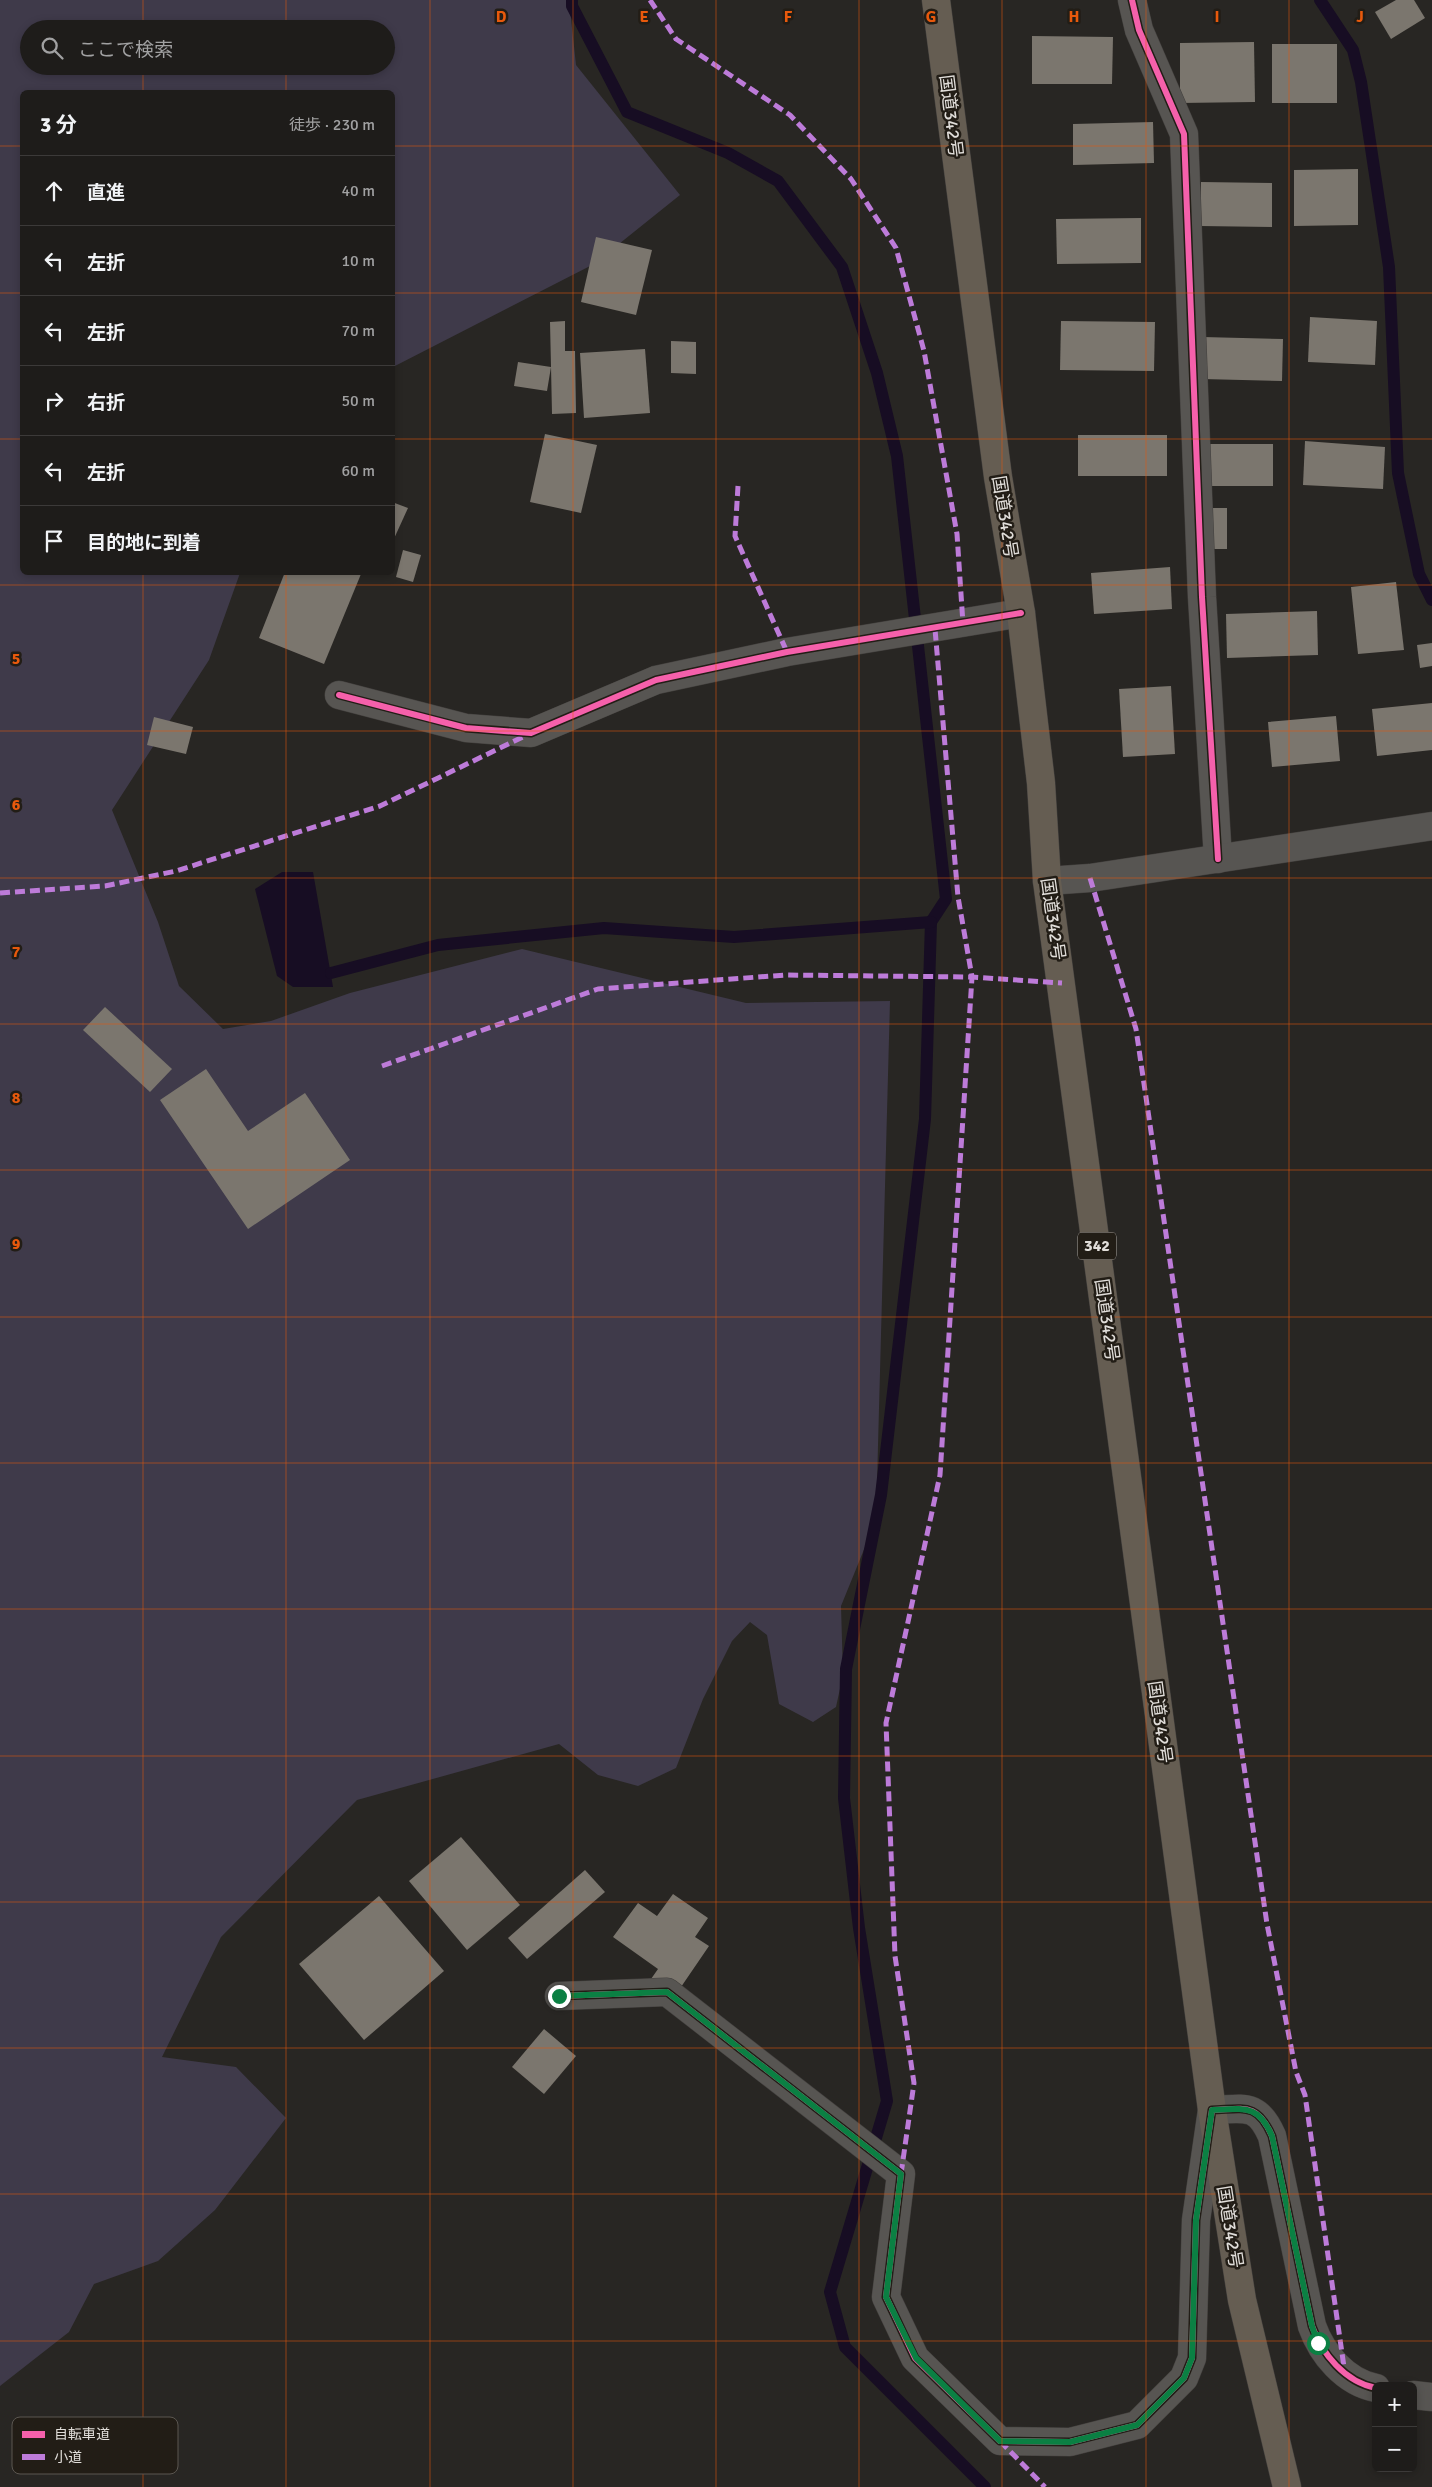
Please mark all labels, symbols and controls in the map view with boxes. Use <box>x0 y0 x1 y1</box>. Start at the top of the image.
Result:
text: D <box>496 7 507 27</box>
text: E <box>639 7 649 27</box>
text: F <box>784 7 793 27</box>
text: G <box>926 7 936 27</box>
text: H <box>1069 7 1079 27</box>
text: I <box>1214 7 1220 27</box>
text: J <box>1356 7 1364 27</box>
search box <box>20 20 395 75</box>
icon: search <box>38 34 66 62</box>
text: ここで検索 <box>78 38 173 62</box>
street label: 国道342号 <box>935 73 967 159</box>
text: 3 分 <box>40 112 77 138</box>
text: 徒歩 · 230 m <box>289 115 375 135</box>
icon: ahead <box>40 177 68 205</box>
text: 直進 <box>87 181 125 205</box>
text: 40 m <box>341 181 375 201</box>
icon: left <box>40 247 68 275</box>
text: 左折 <box>87 251 125 275</box>
text: 10 m <box>341 251 375 271</box>
icon: left <box>40 317 68 345</box>
text: 左折 <box>87 321 125 345</box>
text: 70 m <box>341 321 375 341</box>
icon: right <box>40 387 68 415</box>
text: 右折 <box>87 391 125 415</box>
text: 50 m <box>341 391 375 411</box>
icon: left <box>40 457 68 485</box>
text: 左折 <box>87 461 125 485</box>
text: 60 m <box>341 461 375 481</box>
street label: 国道342号 <box>988 474 1022 560</box>
icon: arrive <box>40 527 68 555</box>
text: 目的地に到着 <box>87 531 201 555</box>
text: 5 <box>12 649 20 669</box>
text: 6 <box>12 795 21 815</box>
street label: 国道342号 <box>1036 876 1070 962</box>
text: 7 <box>12 942 21 962</box>
text: 8 <box>12 1088 21 1108</box>
road number: 342 <box>1078 1232 1116 1260</box>
text: 9 <box>12 1234 21 1254</box>
street label: 国道342号 <box>1090 1277 1124 1363</box>
street label: 国道342号 <box>1143 1679 1177 1765</box>
route end <box>548 1985 571 2008</box>
street label: 国道342号 <box>1213 2184 1247 2270</box>
route start <box>1307 2332 1330 2355</box>
map controls <box>1372 2382 1417 2472</box>
button: + <box>1372 2382 1417 2427</box>
legend <box>12 2417 178 2474</box>
text: 自転車道 <box>54 2426 110 2443</box>
button: − <box>1372 2427 1417 2472</box>
text: 小道 <box>54 2449 82 2466</box>

